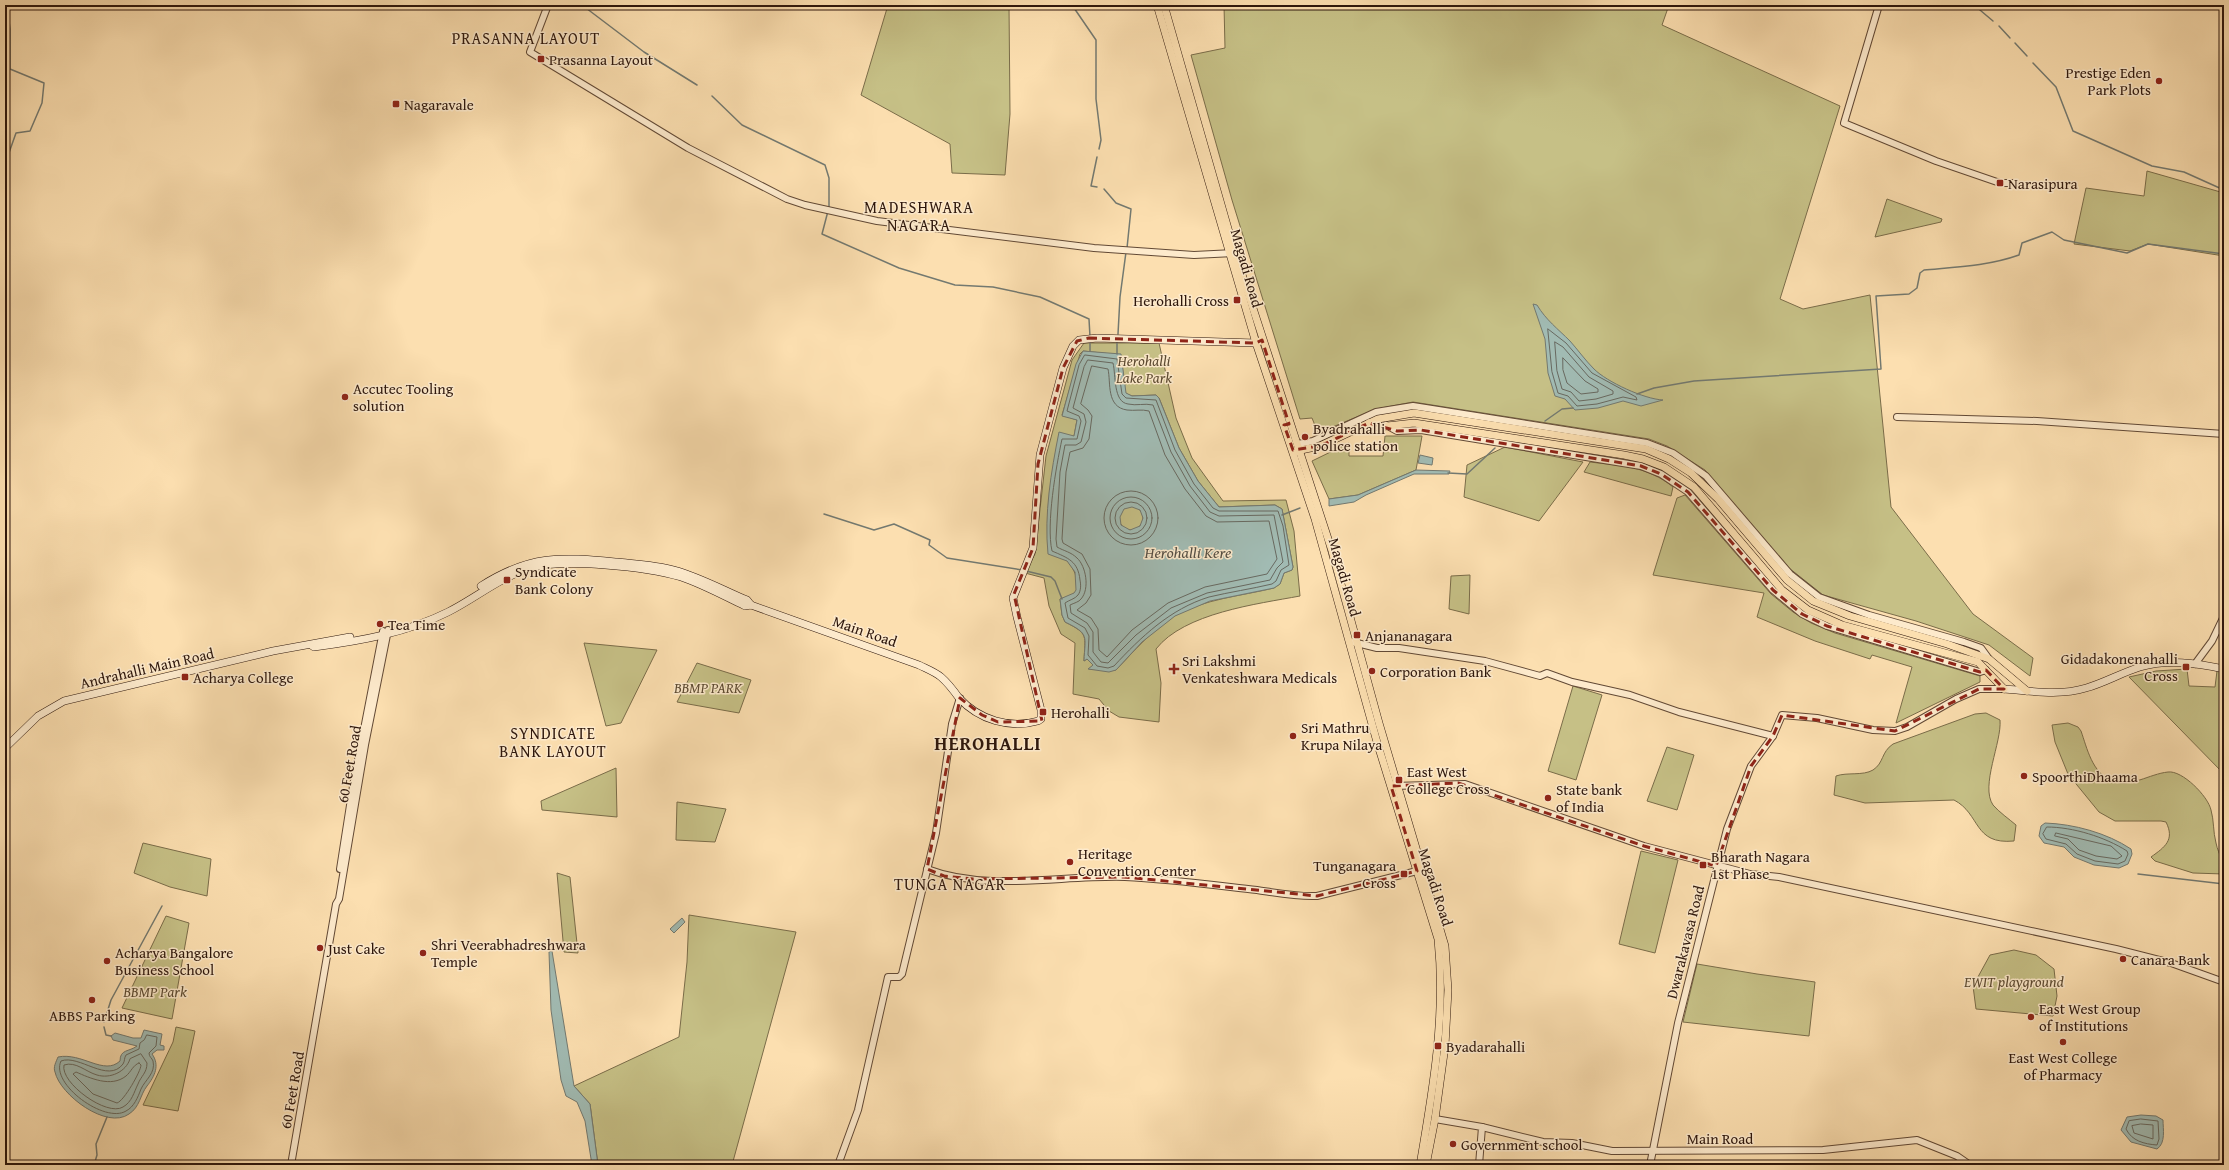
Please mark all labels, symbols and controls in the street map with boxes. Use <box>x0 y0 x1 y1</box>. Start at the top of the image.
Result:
district label: PRASANNA LAYOUT <box>452 26 600 50</box>
place label: Prasanna Layout <box>549 49 654 70</box>
marker: Prasanna Layout <box>536 54 546 64</box>
place label: Prestige Eden Park Plots <box>2066 62 2152 100</box>
marker: Prestige Eden Park Plots <box>2154 76 2164 86</box>
place label: Nagaravale <box>404 94 474 115</box>
marker: Nagaravale <box>391 99 401 109</box>
place label: Narasipura <box>2008 173 2078 194</box>
marker: Narasipura <box>1995 178 2005 188</box>
district label: MADESHWARA NAGARA <box>864 195 974 237</box>
street label: Magadi Road <box>1226 226 1268 310</box>
place label: Herohalli Cross <box>1133 290 1229 311</box>
marker: Herohalli Cross <box>1232 295 1242 305</box>
park label: Herohalli Lake Park <box>1115 350 1172 388</box>
place label: Accutec Tooling solution <box>353 378 454 416</box>
marker: Accutec Tooling solution <box>340 392 350 402</box>
place label: Byadrahalli police station <box>1313 418 1399 456</box>
marker: Byadrahalli police station <box>1300 432 1310 442</box>
street label: Magadi Road <box>1324 535 1366 619</box>
water label: Herohalli Kere <box>1144 540 1232 564</box>
place label: Syndicate Bank Colony <box>515 561 594 599</box>
marker: Syndicate Bank Colony <box>502 575 512 585</box>
street label: Main Road <box>830 610 900 652</box>
place label: Tea Time <box>388 614 445 635</box>
marker: Tea Time <box>375 619 385 629</box>
place label: Anjananagara <box>1365 625 1452 646</box>
marker: Anjananagara <box>1352 630 1362 640</box>
street label: Andrahalli Main Road <box>78 642 216 694</box>
place label: Gidadakonenahalli Cross <box>2061 648 2178 686</box>
place label: Sri Lakshmi Venkateshwara Medicals <box>1182 650 1337 688</box>
place label: Corporation Bank <box>1380 661 1492 682</box>
marker: Gidadakonenahalli Cross <box>2181 662 2191 672</box>
marker: Sri Lakshmi Venkateshwara Medicals <box>1169 664 1179 674</box>
marker: Corporation Bank <box>1367 666 1377 676</box>
place label: Acharya College <box>193 667 294 688</box>
marker: Acharya College <box>180 672 190 682</box>
park label: BBMP PARK <box>673 677 743 698</box>
place label: Herohalli <box>1051 702 1110 723</box>
marker: Herohalli <box>1038 707 1048 717</box>
place label: Sri Mathru Krupa Nilaya <box>1301 717 1382 755</box>
district label: SYNDICATE BANK LAYOUT <box>499 721 607 763</box>
street label: 60 Feet Road <box>332 723 366 805</box>
district label: HEROHALLI <box>934 729 1042 757</box>
marker: Sri Mathru Krupa Nilaya <box>1288 731 1298 741</box>
place label: East West College Cross <box>1407 761 1490 799</box>
place label: SpoorthiDhaama <box>2032 766 2138 787</box>
marker: SpoorthiDhaama <box>2019 771 2029 781</box>
marker: East West College Cross <box>1394 775 1404 785</box>
place label: State bank of India <box>1556 779 1623 817</box>
marker: State bank of India <box>1543 793 1553 803</box>
place label: Heritage Convention Center <box>1078 843 1196 881</box>
street label: Magadi Road <box>1414 845 1458 929</box>
place label: Bharath Nagara 1st Phase <box>1711 846 1810 884</box>
place label: Tunganagara Cross <box>1313 855 1396 893</box>
marker: Heritage Convention Center <box>1065 857 1075 867</box>
marker: Bharath Nagara 1st Phase <box>1698 860 1708 870</box>
marker: Tunganagara Cross <box>1399 869 1409 879</box>
district label: TUNGA NAGAR <box>894 872 1006 896</box>
street label: Dwarakavasa Road <box>1661 883 1709 1001</box>
place label: Shri Veerabhadreshwara Temple <box>431 934 586 972</box>
place label: Just Cake <box>326 938 385 959</box>
place label: Acharya Bangalore Business School <box>115 942 233 980</box>
marker: Just Cake <box>315 943 325 953</box>
marker: Shri Veerabhadreshwara Temple <box>418 948 428 958</box>
place label: Canara Bank <box>2131 949 2210 970</box>
marker: Canara Bank <box>2118 954 2128 964</box>
marker: Acharya Bangalore Business School <box>102 956 112 966</box>
park label: EWIT playground <box>1963 971 2064 992</box>
park label: BBMP Park <box>122 981 187 1002</box>
marker: ABBS Parking <box>87 995 97 1005</box>
place label: East West Group of Institutions <box>2039 998 2141 1036</box>
place label: ABBS Parking <box>49 1005 135 1026</box>
marker: East West Group of Institutions <box>2026 1012 2036 1022</box>
place label: Byadarahalli <box>1446 1036 1525 1057</box>
marker: East West College of Pharmacy <box>2058 1037 2068 1047</box>
marker: Byadarahalli <box>1433 1041 1443 1051</box>
place label: East West College of Pharmacy <box>2009 1047 2117 1085</box>
street label: 60 Feet Road <box>275 1049 309 1131</box>
street label: Main Road <box>1687 1128 1753 1149</box>
place label: Government school <box>1461 1134 1583 1155</box>
marker: Government school <box>1448 1139 1458 1149</box>

